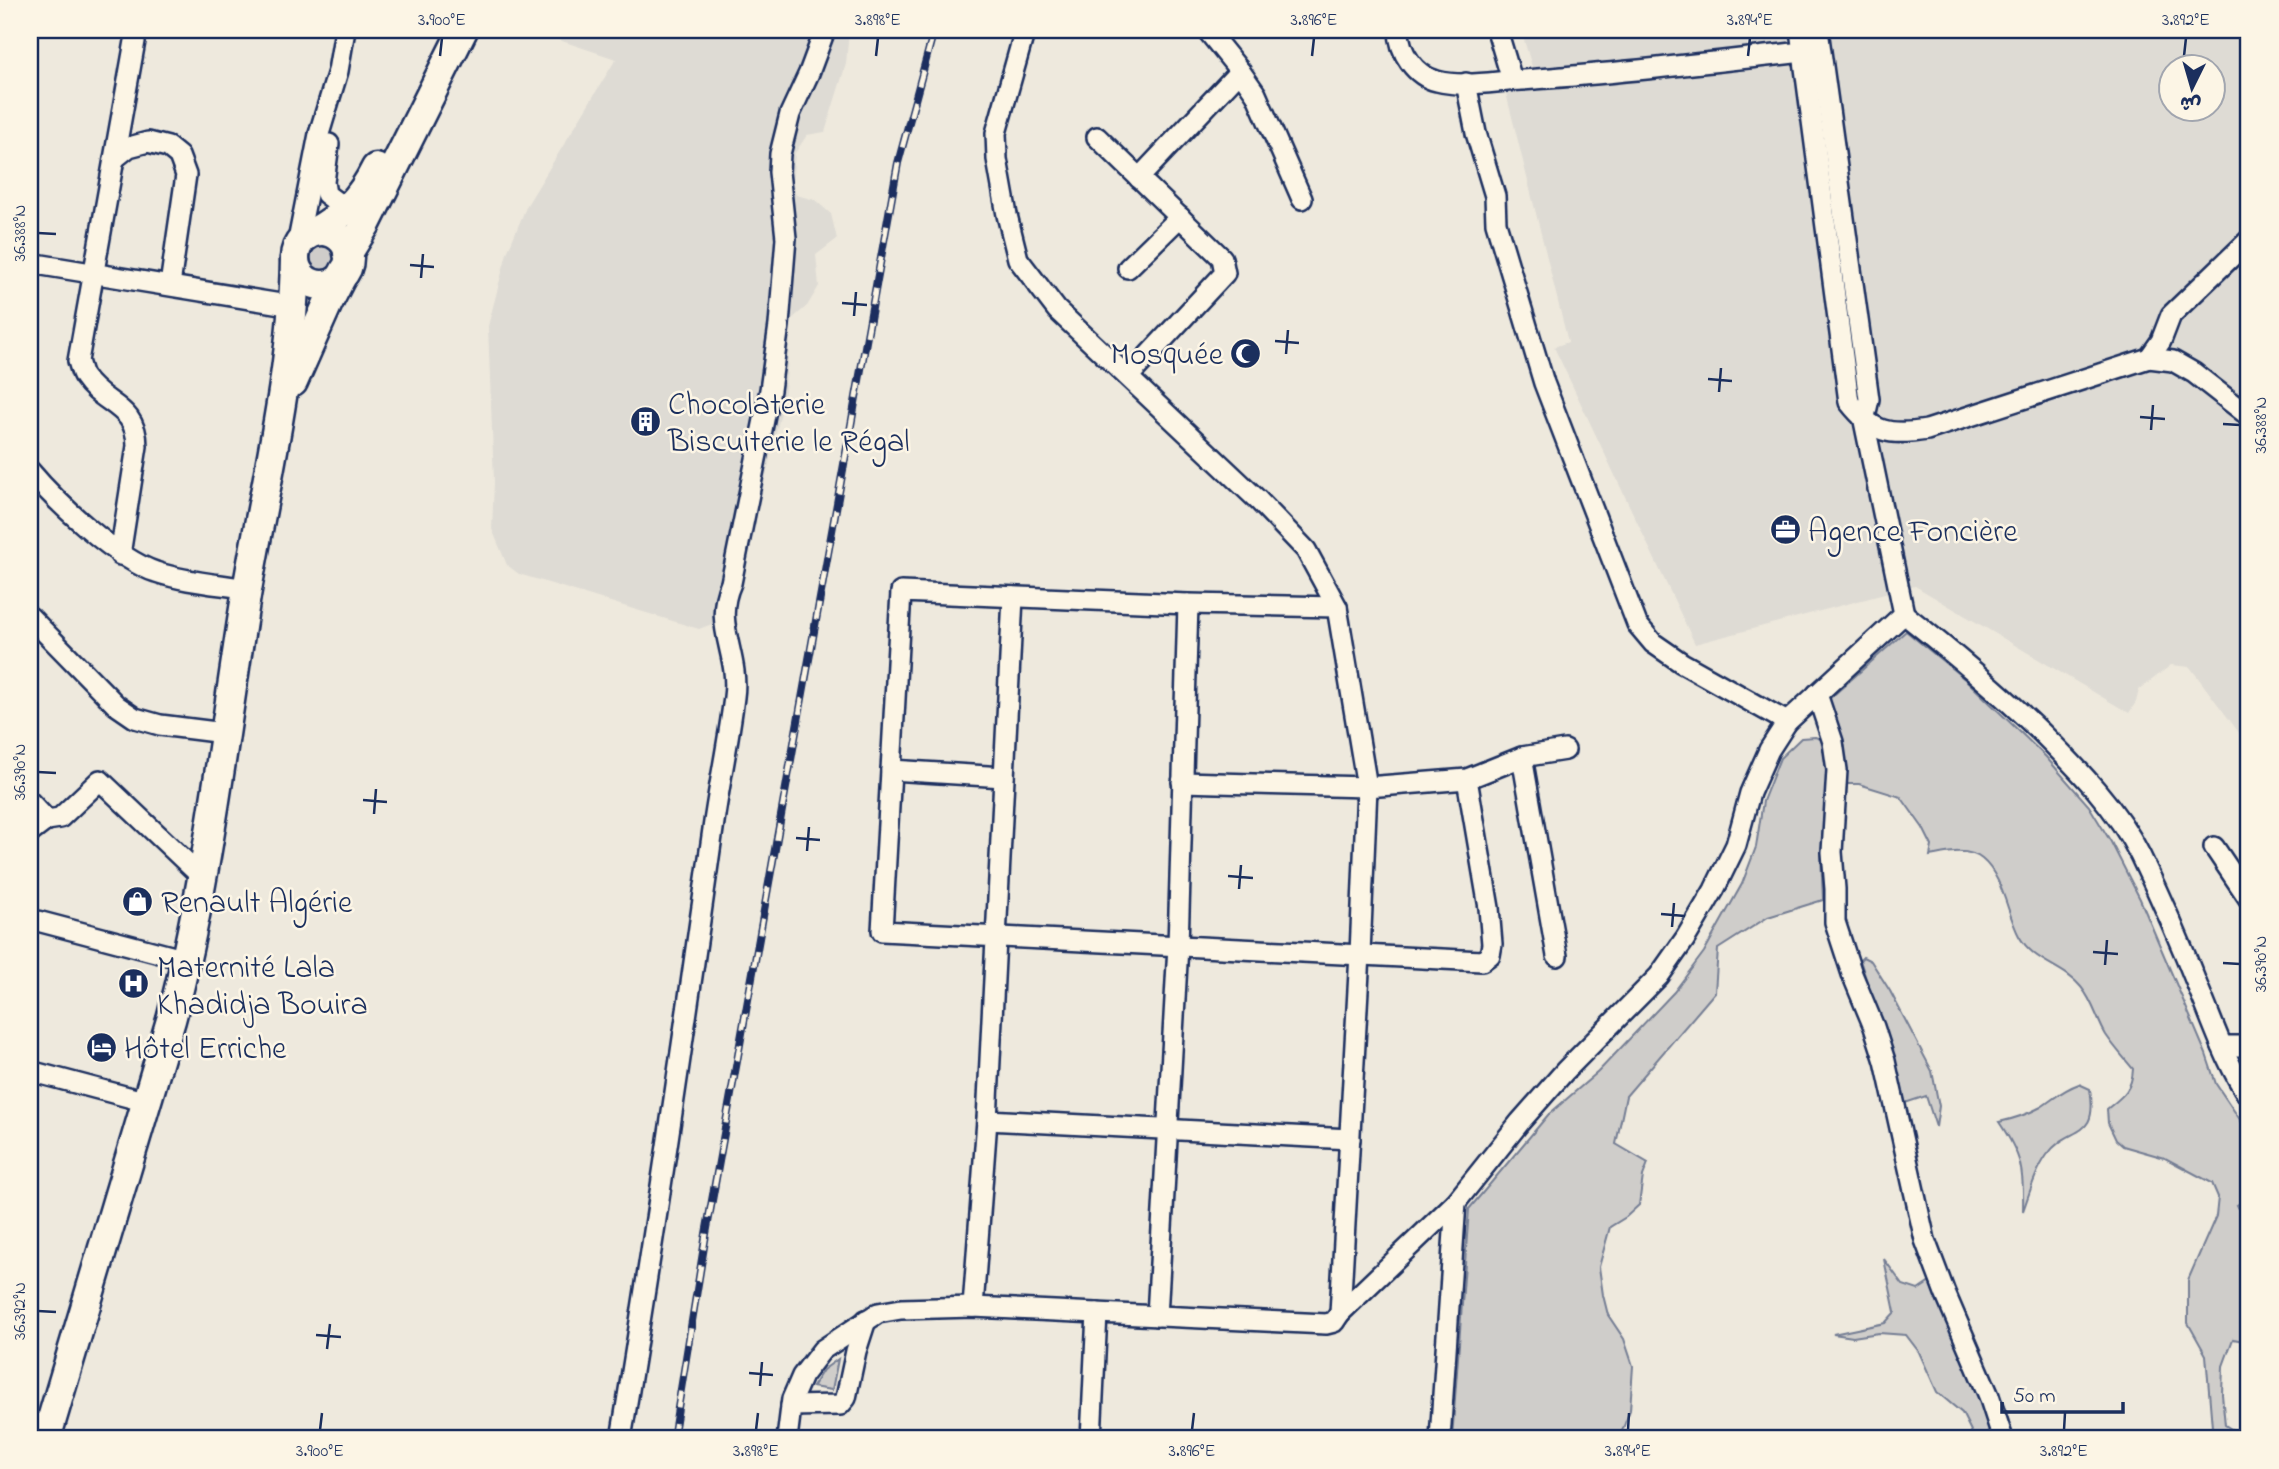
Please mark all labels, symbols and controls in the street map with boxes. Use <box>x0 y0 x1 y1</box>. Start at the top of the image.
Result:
text: 3.900°E <box>418 8 466 34</box>
text: 3.898°E <box>855 8 901 34</box>
text: 3.896°E <box>1291 8 1338 34</box>
text: 3.894°E <box>1727 8 1773 34</box>
text: 3.892°E <box>2162 8 2210 34</box>
north arrow <box>2156 52 2226 122</box>
text: ش <box>2179 88 2202 117</box>
text: 36.388°N <box>8 205 34 261</box>
place label: Mosquée <box>1110 333 1224 380</box>
mosque icon: Mosquée <box>1229 336 1263 370</box>
place label: Chocolaterie Biscuiterie le Régal <box>667 383 910 467</box>
text: 36.388°N <box>2249 397 2275 453</box>
building icon: Chocolaterie Biscuiterie le Régal <box>628 404 662 438</box>
place label: Agence Foncière <box>1808 510 2018 557</box>
office icon: Agence Foncière <box>1768 513 1802 547</box>
text: 36.390°N <box>8 744 34 800</box>
place label: Renault Algérie <box>161 881 353 928</box>
shop icon: Renault Algérie <box>121 884 155 918</box>
text: 36.390°N <box>2249 936 2275 992</box>
place label: Maternité Lala Khadidja Bouira <box>157 946 368 1030</box>
hospital icon: Maternité Lala Khadidja Bouira <box>117 967 151 1001</box>
place label: Hôtel Erriche <box>124 1027 287 1074</box>
hotel icon: Hôtel Erriche <box>84 1030 118 1064</box>
text: 36.392°N <box>8 1282 34 1340</box>
scale bar <box>2002 1371 2123 1415</box>
text: 50 m <box>2013 1382 2056 1412</box>
text: 3.900°E <box>296 1439 344 1465</box>
text: 3.898°E <box>733 1439 779 1465</box>
text: 3.896°E <box>1169 1439 1216 1465</box>
text: 3.894°E <box>1605 1439 1651 1465</box>
text: 3.892°E <box>2040 1439 2088 1465</box>

